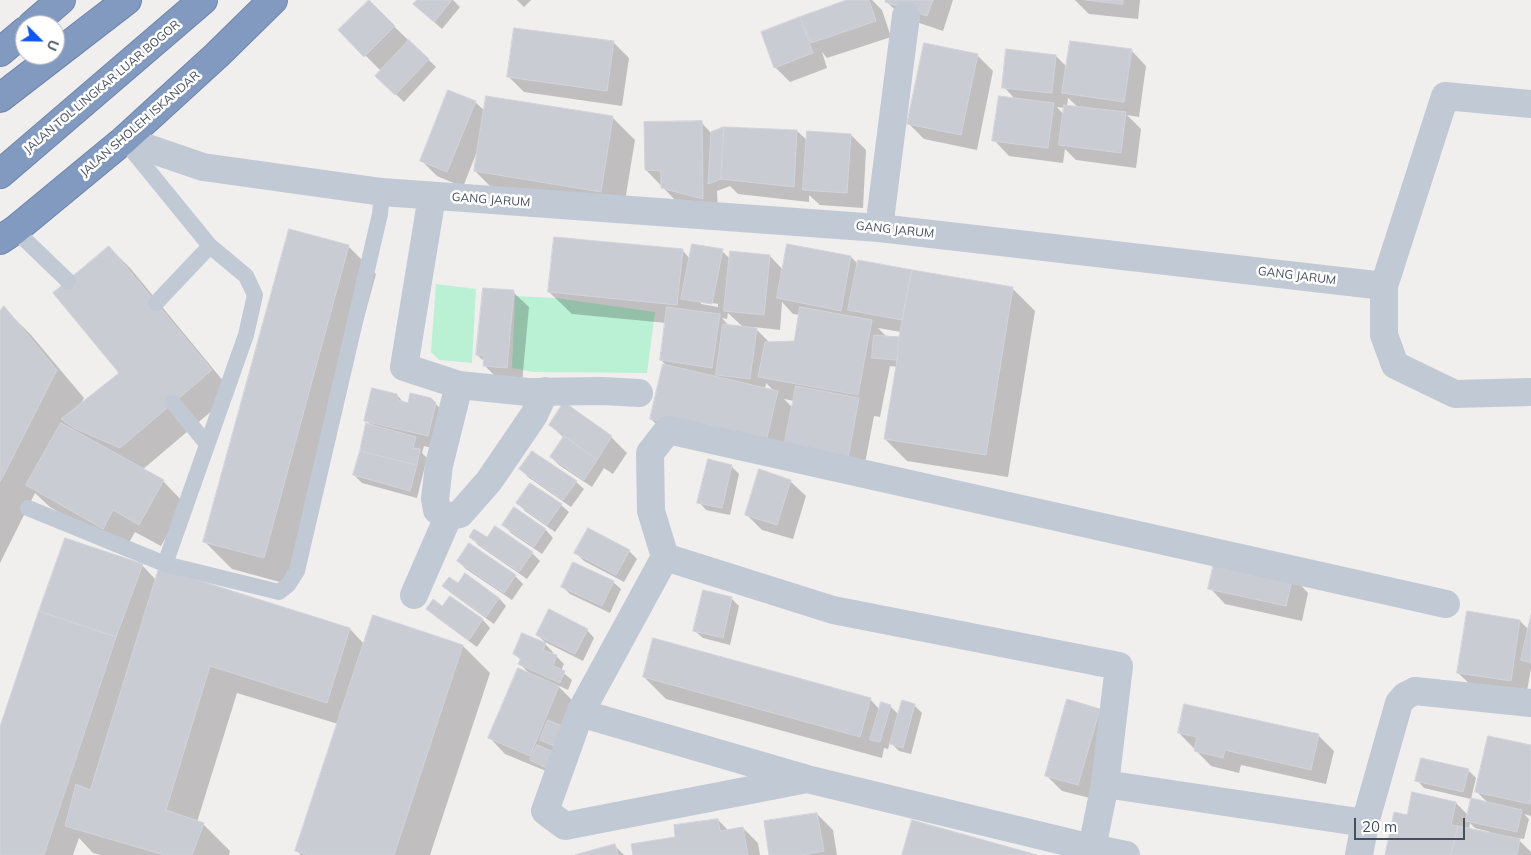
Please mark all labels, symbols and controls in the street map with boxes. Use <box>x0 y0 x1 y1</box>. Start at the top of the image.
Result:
north arrow <box>15 15 65 65</box>
street label: JALAN TOL LINGKAR LUAR BOGOR <box>21 17 183 157</box>
street label: JALAN SHOLEH ISKANDAR <box>77 68 203 180</box>
street label: GANG JARUM <box>451 190 531 210</box>
street label: GANG JARUM <box>855 219 935 241</box>
street label: GANG JARUM <box>1257 264 1337 288</box>
scale bar <box>1356 808 1467 840</box>
text: 20 m <box>1362 817 1397 836</box>

